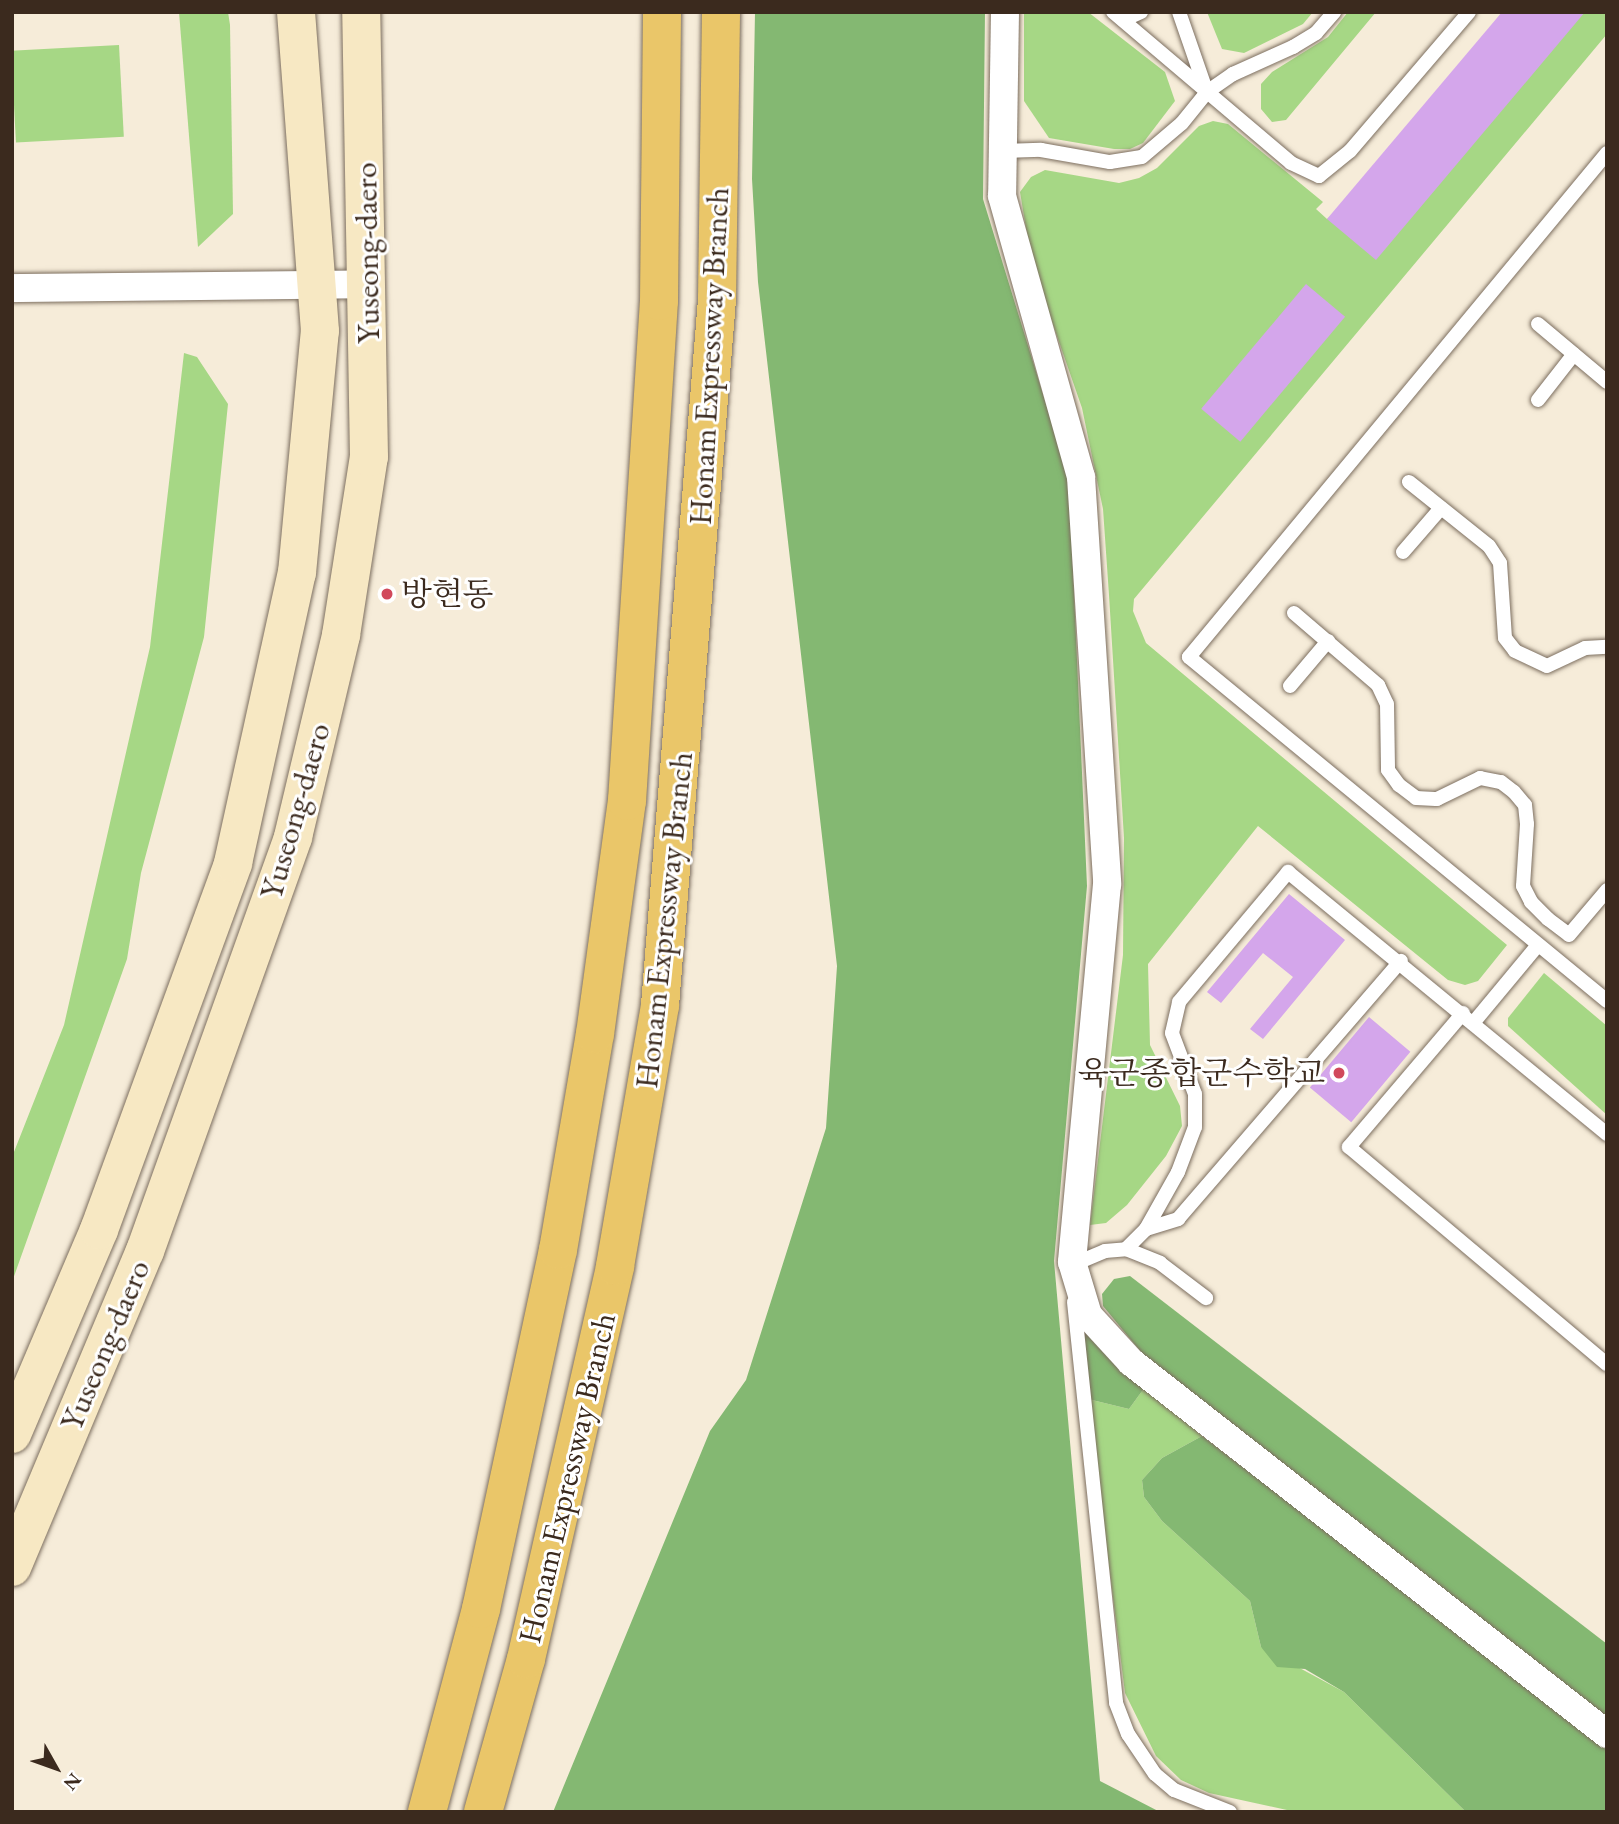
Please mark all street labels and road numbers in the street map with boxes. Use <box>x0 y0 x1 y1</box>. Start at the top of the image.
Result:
street label: Yuseong-daero <box>346 162 388 344</box>
street label: Honam Expressway Branch <box>681 186 737 526</box>
street label: Yuseong-daero <box>252 719 338 903</box>
street label: Honam Expressway Branch <box>627 750 701 1090</box>
street label: Yuseong-daero <box>52 1254 158 1436</box>
street label: Honam Expressway Branch <box>510 1309 624 1647</box>

